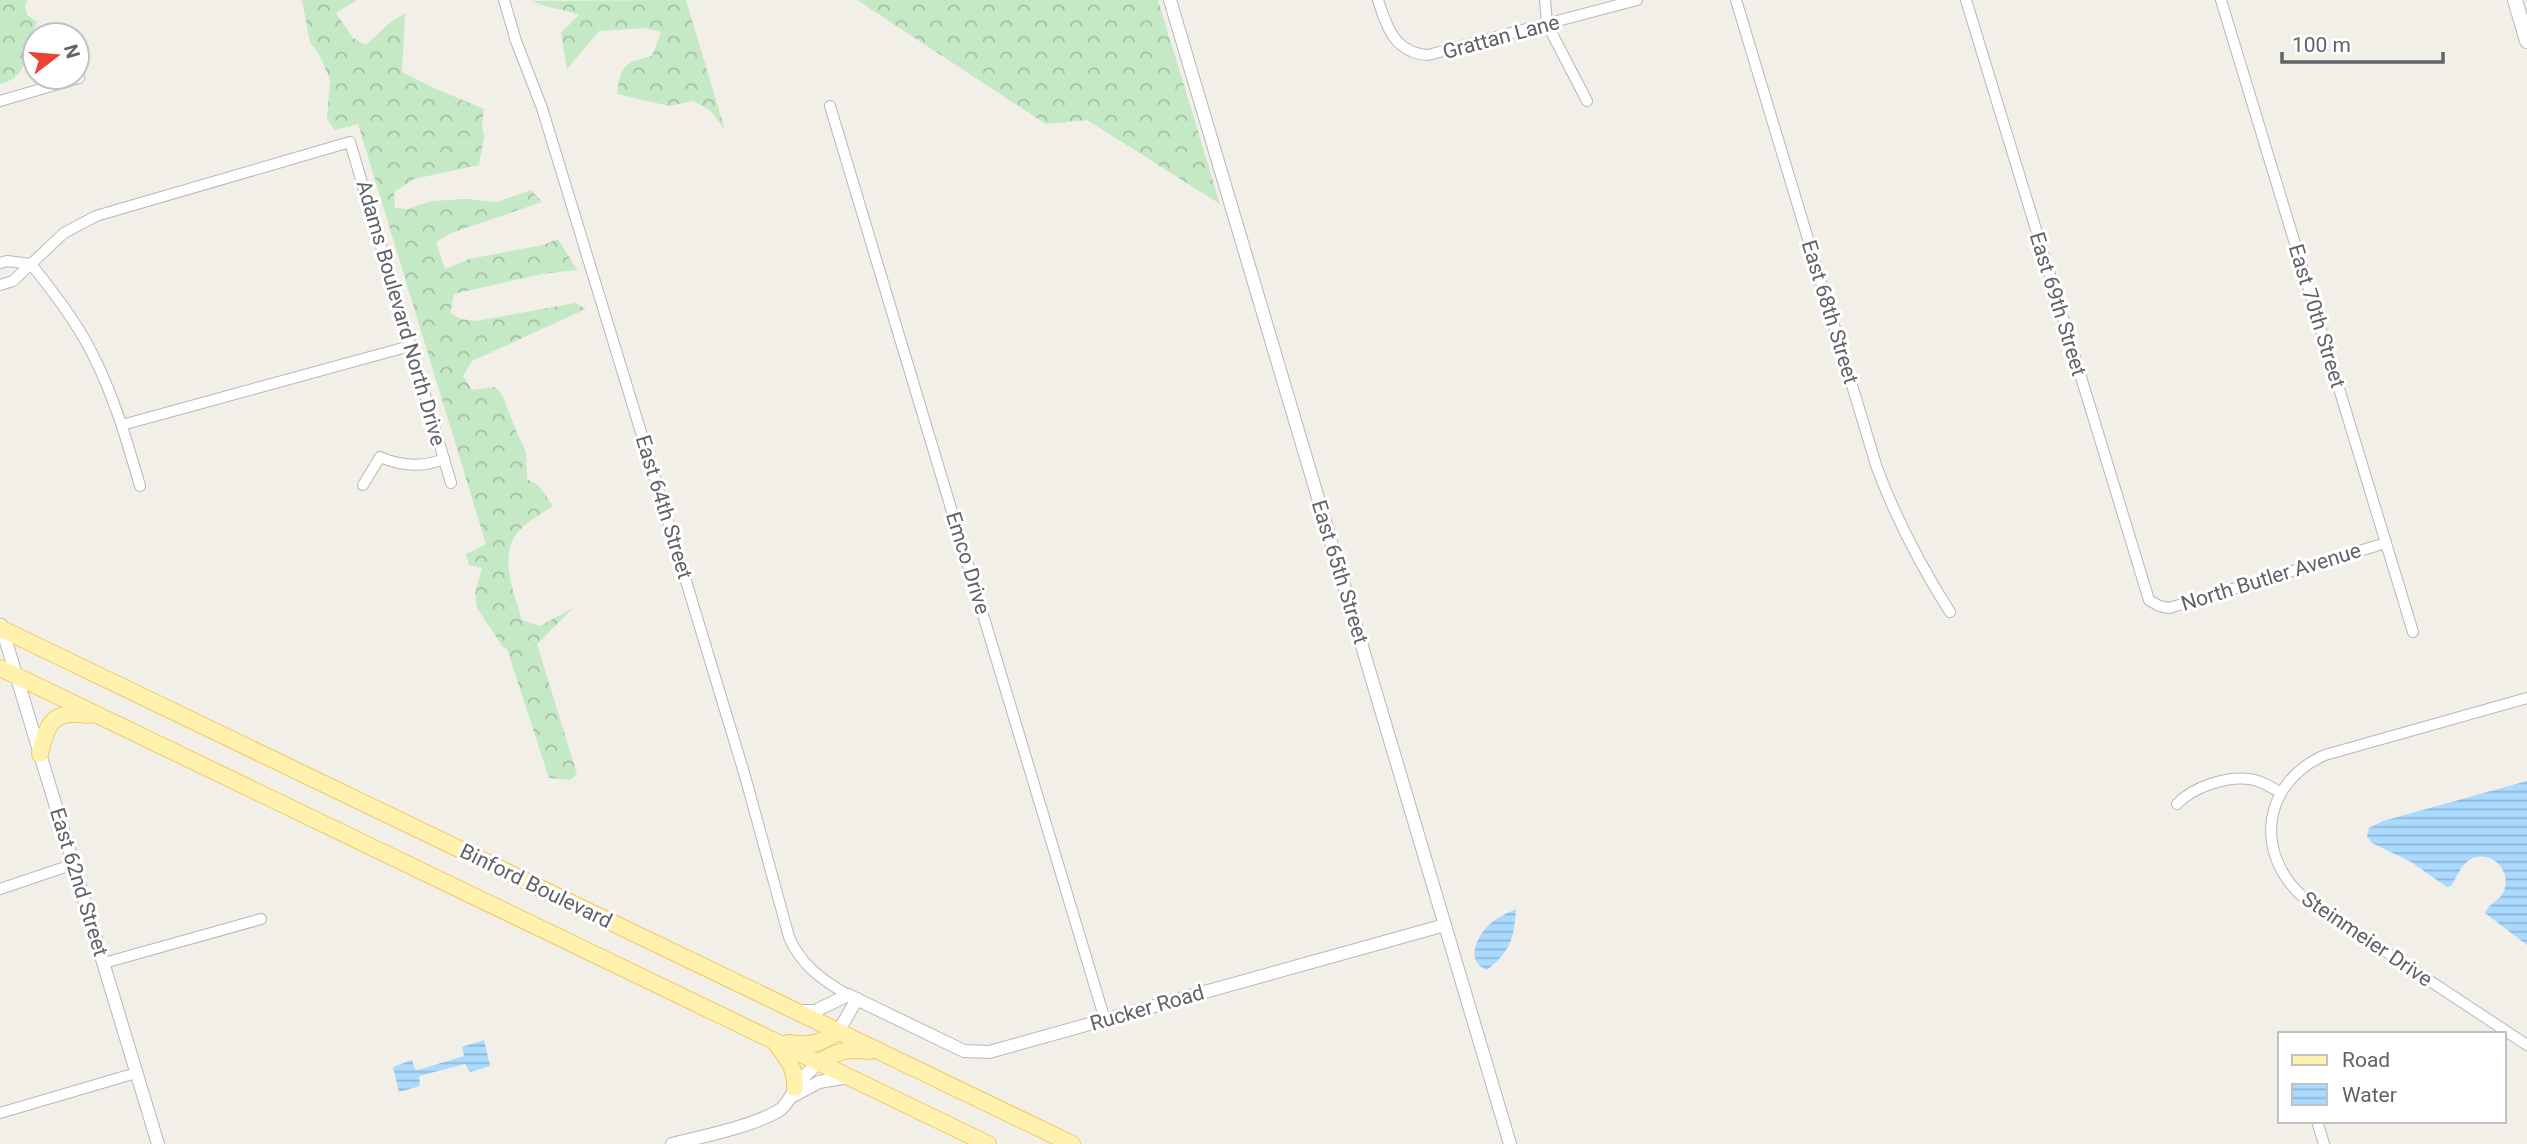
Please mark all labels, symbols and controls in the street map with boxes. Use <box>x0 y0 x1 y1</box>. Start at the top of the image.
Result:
street label: Grattan Lane <box>1440 10 1562 64</box>
north arrow <box>21 21 91 91</box>
scale bar <box>2282 21 2443 65</box>
text: 100 m <box>2292 33 2351 57</box>
text: N <box>59 42 85 61</box>
street label: Adams Boulevard North Drive <box>352 178 450 448</box>
street label: East 69th Street <box>2025 229 2091 379</box>
street label: East 68th Street <box>1797 237 1863 387</box>
street label: East 70th Street <box>2284 241 2350 391</box>
street label: East 64th Street <box>631 432 697 582</box>
street label: East 65th Street <box>1307 497 1373 647</box>
street label: Emco Drive <box>941 509 995 617</box>
street label: North Butler Avenue <box>2178 538 2364 616</box>
street label: East 62nd Street <box>45 805 113 959</box>
street label: Binford Boulevard <box>456 839 616 933</box>
street label: Steinmeier Drive <box>2297 886 2437 992</box>
street label: Rucker Road <box>1087 980 1207 1036</box>
legend <box>2278 1032 2506 1123</box>
text: Road <box>2342 1048 2390 1072</box>
text: Water <box>2342 1083 2397 1107</box>

